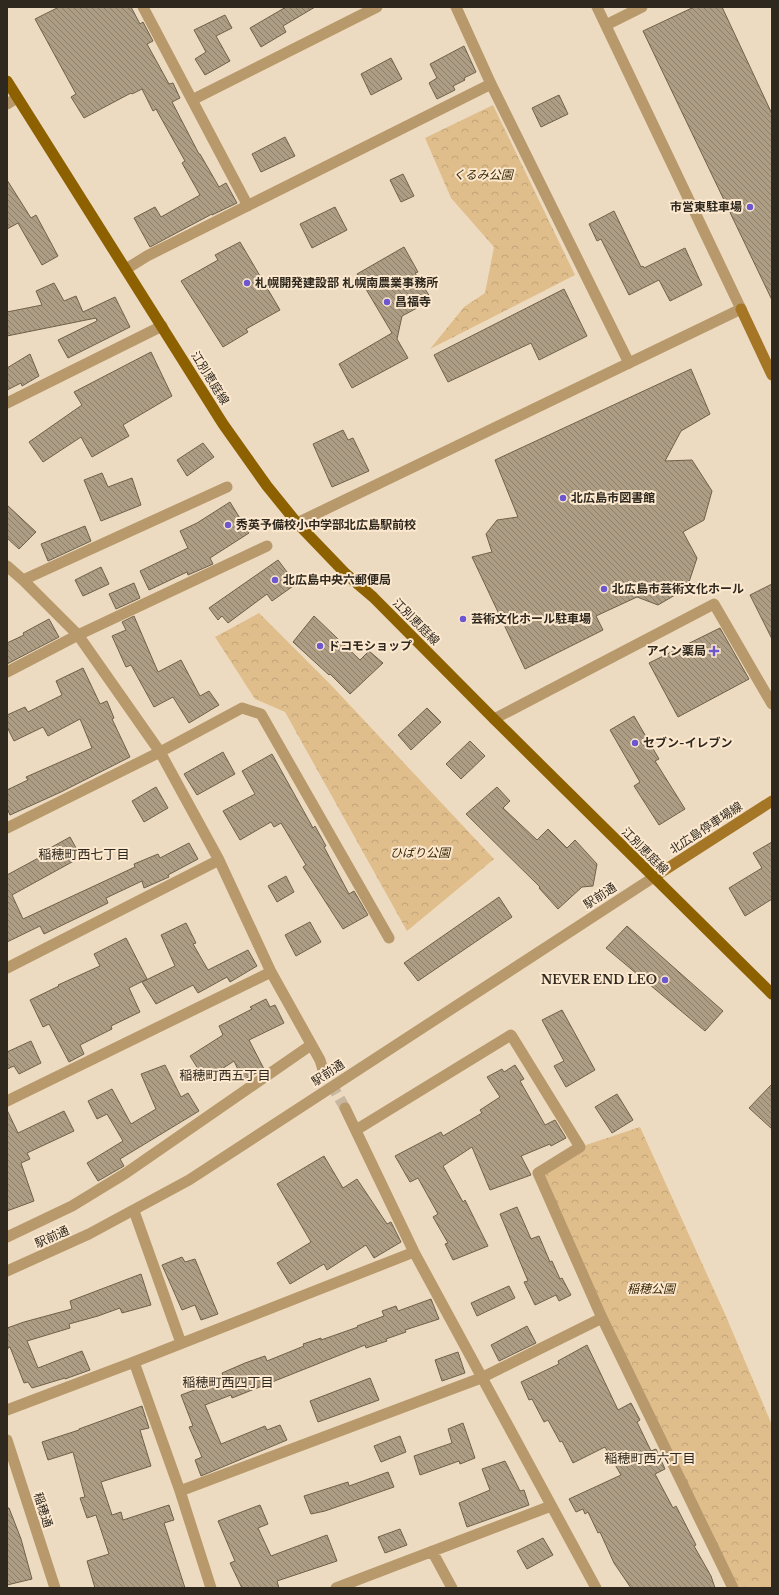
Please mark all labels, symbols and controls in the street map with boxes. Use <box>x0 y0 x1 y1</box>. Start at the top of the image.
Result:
park label: くるみ公園 <box>453 167 515 182</box>
place label: 市営東駐車場 <box>670 199 742 214</box>
marker: 市営東駐車場 <box>745 202 755 212</box>
place label: 札幌開発建設部 札幌南農業事務所 <box>255 275 438 290</box>
marker: 札幌開発建設部 札幌南農業事務所 <box>242 278 252 288</box>
place label: 昌福寺 <box>395 294 431 309</box>
marker: 昌福寺 <box>382 297 392 307</box>
street label: 江別恵庭線 <box>188 348 233 407</box>
place label: 北広島市図書館 <box>571 490 655 505</box>
marker: 北広島市図書館 <box>558 493 568 503</box>
place label: 秀英予備校小中学部北広島駅前校 <box>236 517 416 532</box>
marker: 秀英予備校小中学部北広島駅前校 <box>223 520 233 530</box>
place label: 北広島中央六郵便局 <box>283 572 391 587</box>
marker: 北広島中央六郵便局 <box>270 575 280 585</box>
place label: 北広島市芸術文化ホール <box>612 581 744 596</box>
marker: 北広島市芸術文化ホール <box>599 584 609 594</box>
street label: 江別恵庭線 <box>390 595 443 648</box>
place label: 芸術文化ホール駐車場 <box>471 611 591 626</box>
marker: 芸術文化ホール駐車場 <box>458 614 468 624</box>
place label: ドコモショップ <box>328 638 412 653</box>
marker: ドコモショップ <box>315 641 325 651</box>
place label: アイン薬局 <box>647 643 706 658</box>
marker: アイン薬局 <box>709 646 719 656</box>
place label: セブン-イレブン <box>643 735 733 750</box>
marker: セブン-イレブン <box>630 738 640 748</box>
street label: 北広島停車場線 <box>666 798 745 857</box>
street label: 江別恵庭線 <box>619 824 672 877</box>
park label: ひばり公園 <box>390 845 452 860</box>
district label: 稲穂町西七丁目 <box>38 846 130 863</box>
street label: 駅前通 <box>581 879 619 912</box>
place label: NEVER END LEO <box>541 972 657 987</box>
marker: NEVER END LEO <box>660 975 670 985</box>
street label: 駅前通 <box>309 1056 347 1089</box>
district label: 稲穂町西五丁目 <box>179 1067 271 1084</box>
street label: 駅前通 <box>32 1222 71 1251</box>
park label: 稲穂公園 <box>627 1281 677 1296</box>
district label: 稲穂町西四丁目 <box>182 1374 274 1391</box>
district label: 稲穂町西六丁目 <box>604 1450 696 1467</box>
street label: 稲穂通 <box>31 1490 56 1529</box>

